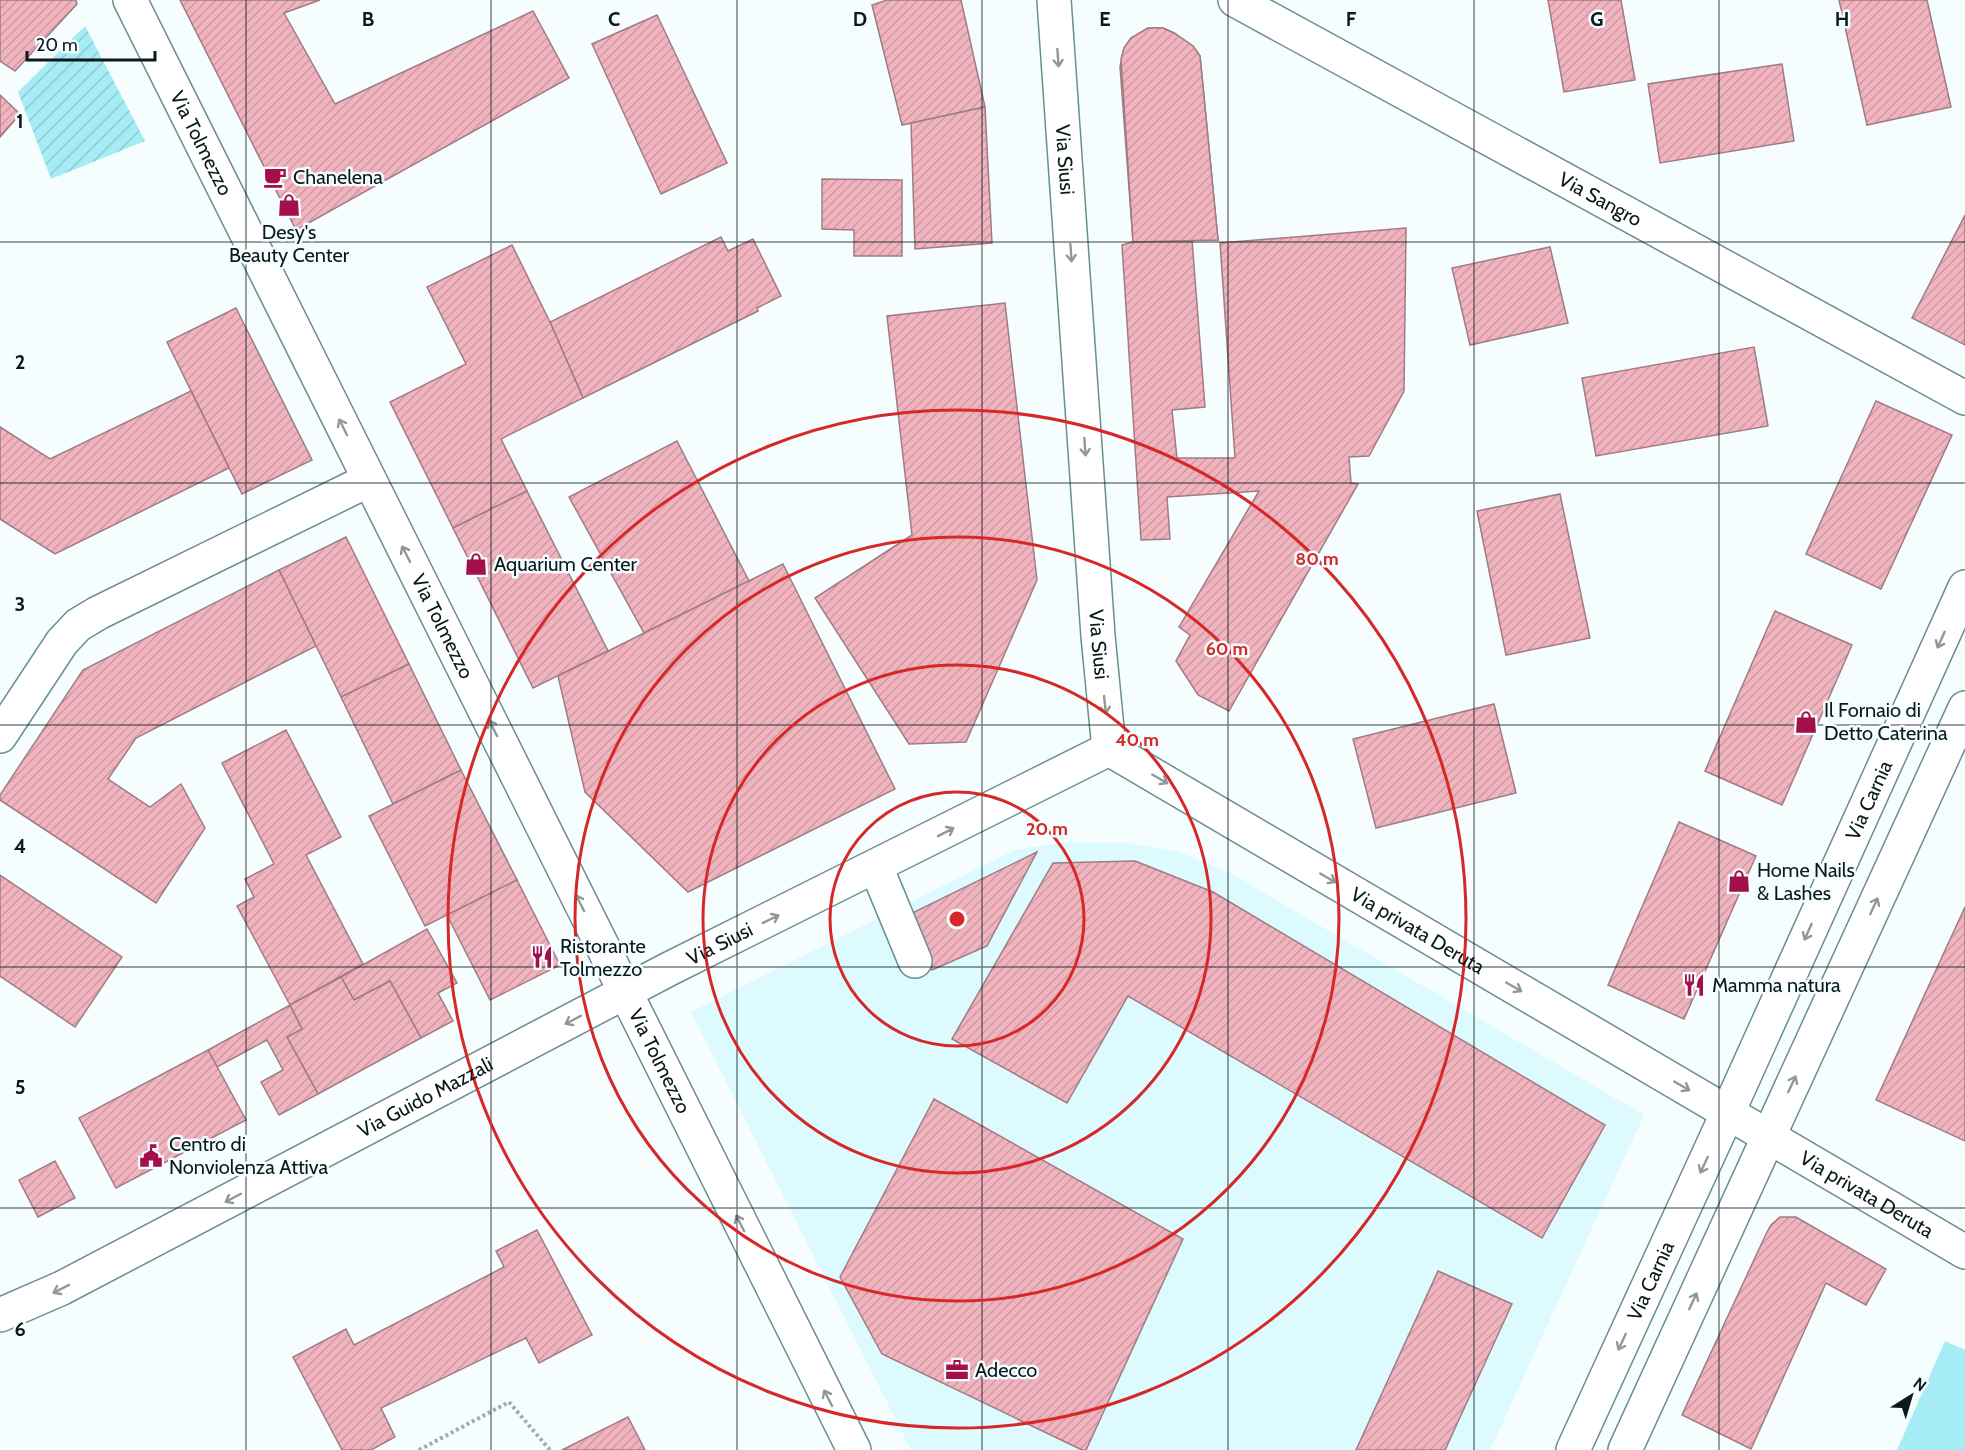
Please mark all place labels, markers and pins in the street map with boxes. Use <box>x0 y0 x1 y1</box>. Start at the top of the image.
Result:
cafe icon: Chanelena <box>262 164 288 190</box>
place label: Chanelena <box>293 165 383 189</box>
shop icon: Desy's Beauty Center <box>276 192 302 218</box>
place label: Desy's Beauty Center <box>229 220 350 267</box>
shop icon: Aquarium Center <box>463 551 489 577</box>
place label: Aquarium Center <box>494 552 638 576</box>
place label: Il Fornaio di Detto Caterina <box>1824 698 1948 745</box>
shop icon: Il Fornaio di Detto Caterina <box>1793 709 1819 735</box>
place label: Home Nails & Lashes <box>1757 858 1855 905</box>
shop icon: Home Nails & Lashes <box>1726 868 1752 894</box>
centre of rings <box>947 909 967 929</box>
place label: Ristorante Tolmezzo <box>560 934 646 981</box>
restaurant icon: Ristorante Tolmezzo <box>529 944 555 970</box>
restaurant icon: Mamma natura <box>1681 972 1707 998</box>
place label: Mamma natura <box>1712 973 1841 997</box>
place label: Centro di Nonviolenza Attiva <box>169 1132 329 1179</box>
public building icon: Centro di Nonviolenza Attiva <box>138 1143 164 1169</box>
office icon: Adecco <box>944 1357 970 1383</box>
place label: Adecco <box>975 1358 1037 1382</box>

